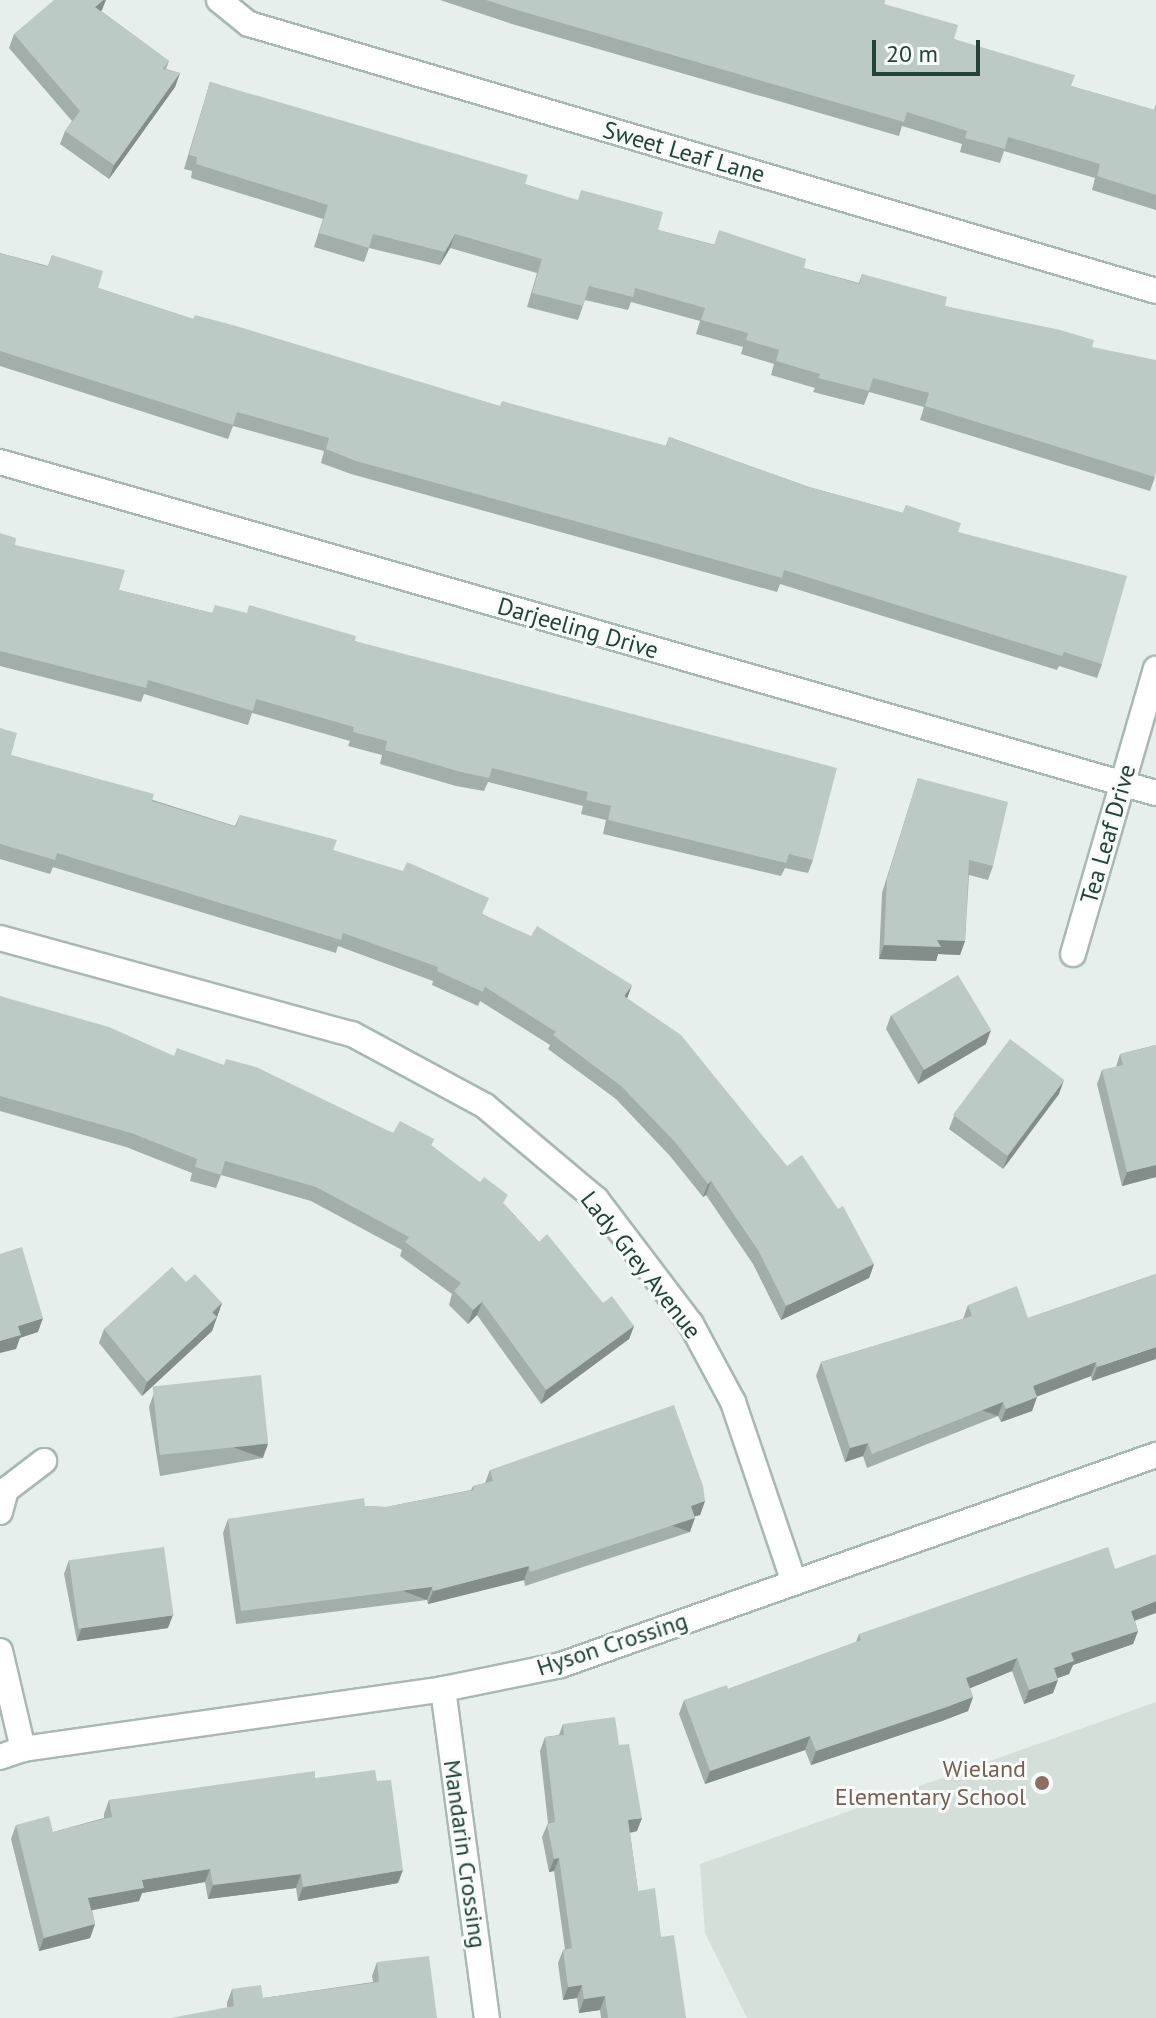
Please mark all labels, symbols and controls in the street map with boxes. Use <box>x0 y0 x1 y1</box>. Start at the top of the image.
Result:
scale bar <box>876 24 984 74</box>
text: 20 m <box>886 38 938 69</box>
street label: Sweet Leaf Lane <box>600 115 768 189</box>
street label: Darjeeling Drive <box>494 591 662 665</box>
street label: Tea Leaf Drive <box>1074 761 1142 907</box>
street label: Lady Grey Avenue <box>574 1185 708 1345</box>
street label: Hyson Crossing <box>533 1606 691 1682</box>
place label: Wieland Elementary School <box>834 1755 1026 1811</box>
street label: Mandarin Crossing <box>438 1758 492 1950</box>
marker: Wieland Elementary School <box>1033 1774 1051 1792</box>

